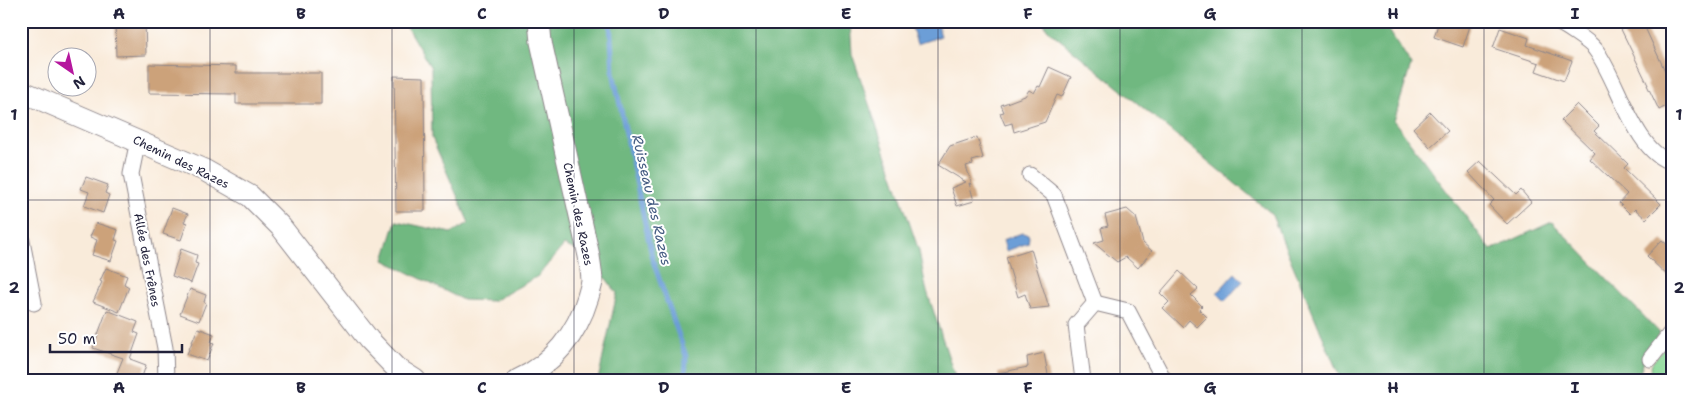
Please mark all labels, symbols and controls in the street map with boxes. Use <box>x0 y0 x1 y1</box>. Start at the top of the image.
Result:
text: A <box>113 3 125 24</box>
text: B <box>296 3 306 24</box>
text: C <box>477 3 487 24</box>
text: D <box>658 3 670 24</box>
text: E <box>841 3 851 24</box>
text: F <box>1023 3 1033 24</box>
text: G <box>1204 3 1217 24</box>
text: H <box>1387 3 1399 24</box>
text: I <box>1571 3 1580 24</box>
north arrow <box>48 48 98 98</box>
text: N <box>70 72 89 93</box>
text: 1 <box>10 104 18 125</box>
text: 1 <box>1675 104 1683 125</box>
street label: Chemin des Razes <box>130 132 232 192</box>
water label: Ruisseau des Razes <box>628 133 676 267</box>
street label: Chemin des Razes <box>559 161 597 267</box>
street label: Allée des Frênes <box>130 212 164 308</box>
text: 2 <box>8 277 20 298</box>
text: 2 <box>1673 277 1685 298</box>
scale bar <box>50 321 182 353</box>
text: 50 m <box>58 329 96 349</box>
text: A <box>113 377 125 398</box>
text: B <box>296 377 306 398</box>
text: C <box>477 377 487 398</box>
text: D <box>658 377 670 398</box>
text: E <box>841 377 851 398</box>
text: F <box>1023 377 1033 398</box>
text: G <box>1204 377 1217 398</box>
text: H <box>1387 377 1399 398</box>
text: I <box>1571 377 1580 398</box>

